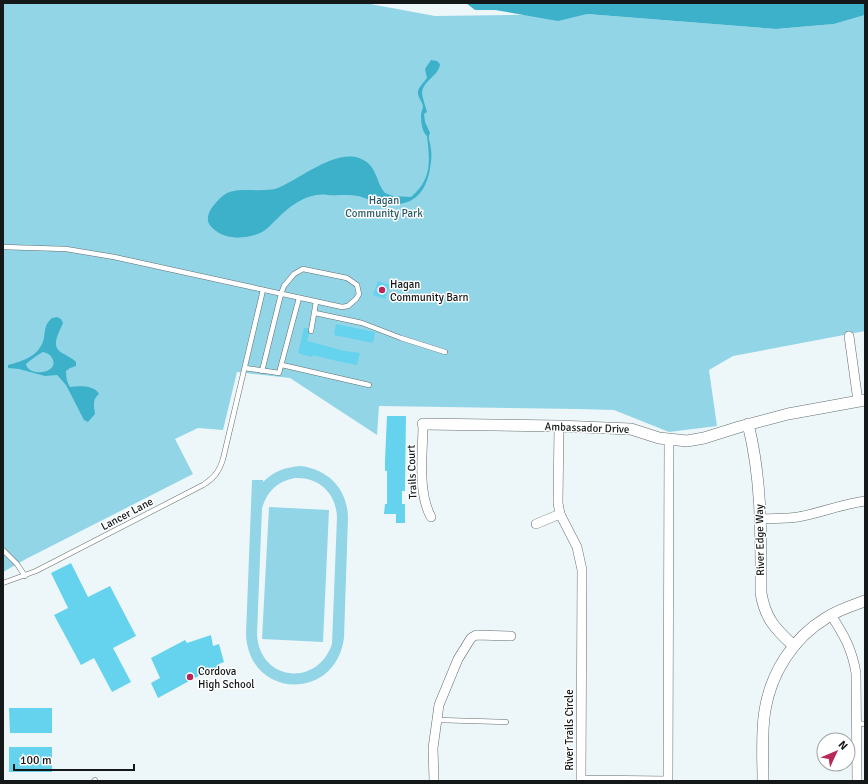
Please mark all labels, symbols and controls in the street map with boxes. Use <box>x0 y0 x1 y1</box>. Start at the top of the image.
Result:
park label: Hagan Community Park <box>345 194 423 220</box>
place label: Hagan Community Barn <box>390 278 469 304</box>
marker: Hagan Community Barn <box>377 285 387 295</box>
street label: Ambassador Drive <box>544 420 630 436</box>
street label: Trails Court <box>405 444 419 499</box>
street label: Lancer Lane <box>99 495 155 533</box>
street label: River Edge Way <box>753 503 767 576</box>
place label: Cordova High School <box>198 665 255 691</box>
marker: Cordova High School <box>185 672 195 682</box>
street label: River Trails Circle <box>563 689 576 771</box>
north arrow <box>816 732 856 772</box>
text: N <box>835 738 850 753</box>
scale bar <box>14 746 134 772</box>
text: 100 m <box>20 753 52 768</box>

